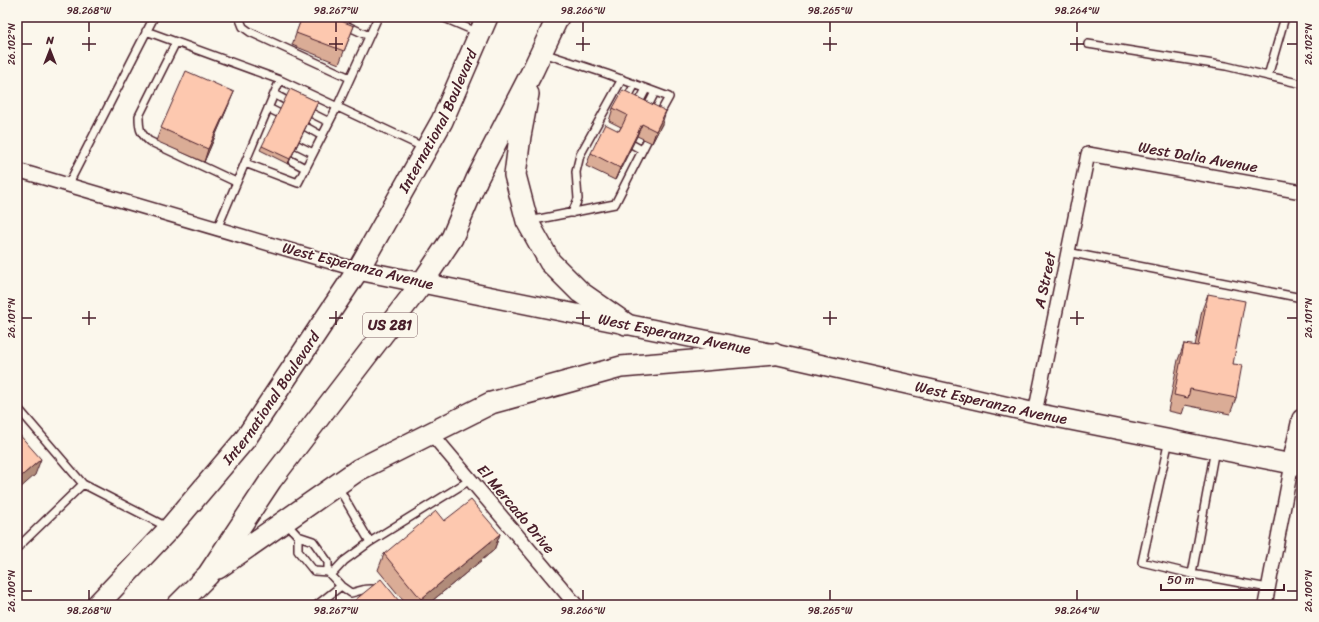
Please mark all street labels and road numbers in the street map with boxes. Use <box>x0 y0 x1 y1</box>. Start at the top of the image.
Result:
street label: International Boulevard <box>391 44 485 199</box>
street label: West Dalia Avenue <box>1136 134 1260 180</box>
street label: West Esperanza Avenue <box>280 235 436 297</box>
street label: A Street <box>1026 248 1064 312</box>
street label: West Esperanza Avenue <box>596 306 753 362</box>
road number: US 281 <box>363 313 417 337</box>
street label: International Boulevard <box>215 325 327 471</box>
street label: West Esperanza Avenue <box>913 373 1070 432</box>
street label: El Mercado Drive <box>470 458 562 560</box>

